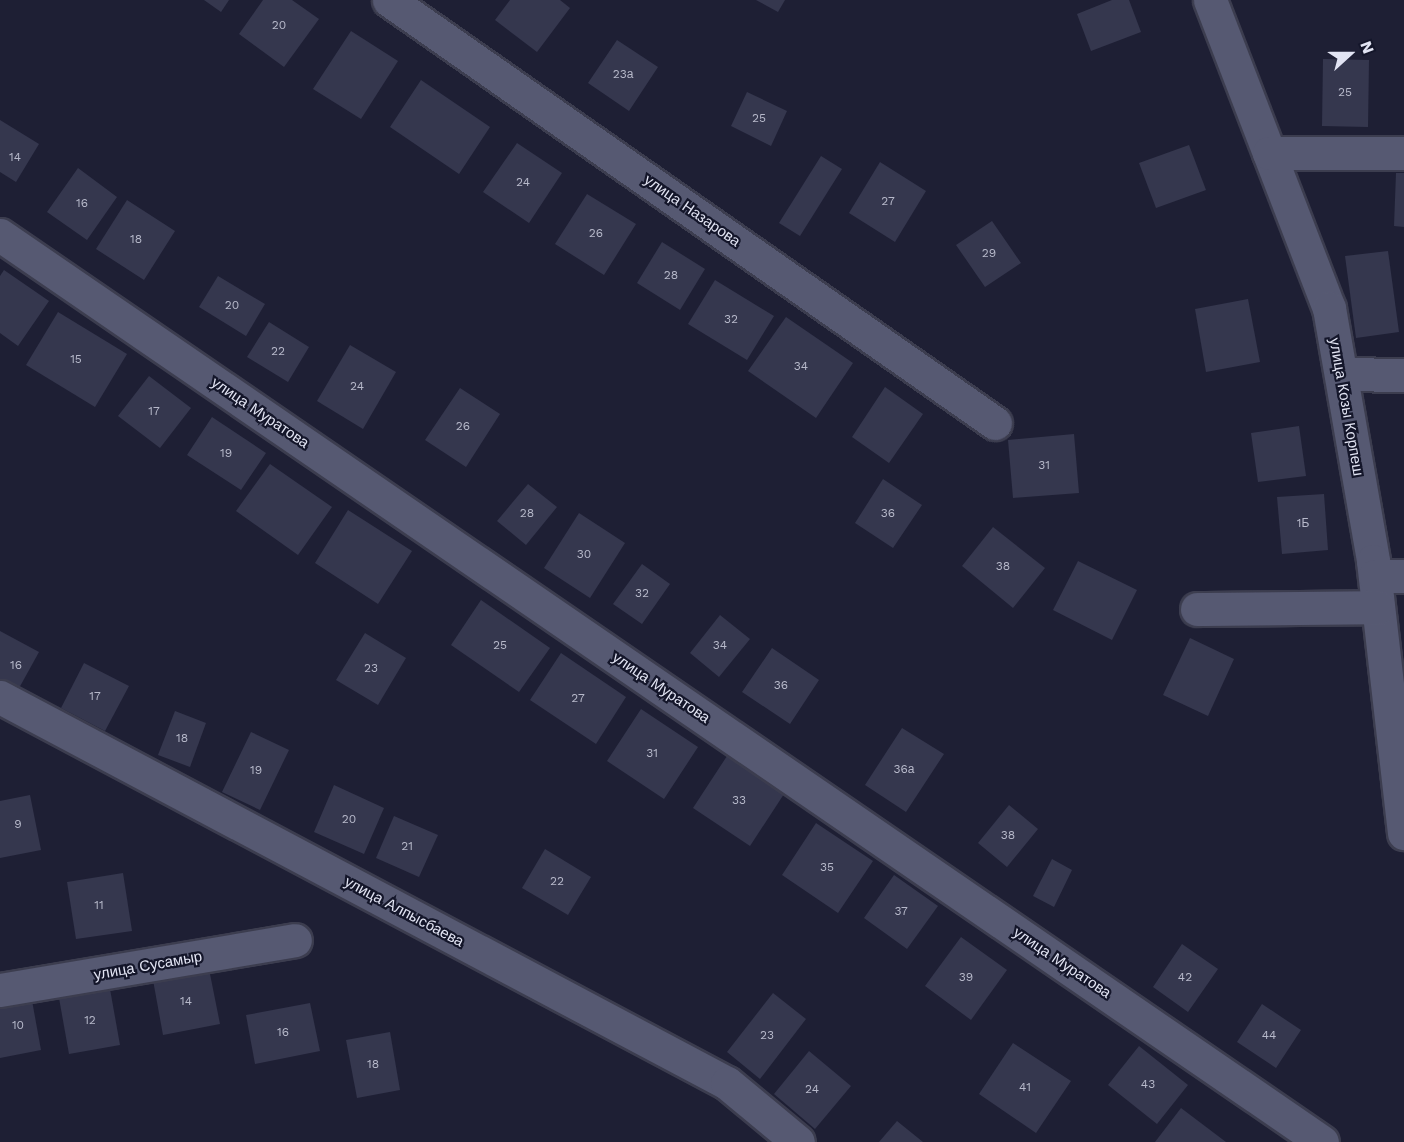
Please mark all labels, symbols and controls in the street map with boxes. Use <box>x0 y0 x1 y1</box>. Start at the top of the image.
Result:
house number: 20 <box>272 19 286 33</box>
north arrow <box>1320 24 1380 84</box>
text: N <box>1356 38 1378 56</box>
house number: 23а <box>613 68 633 82</box>
house number: 25 <box>1338 86 1352 100</box>
house number: 25 <box>752 112 766 126</box>
house number: 14 <box>9 151 21 165</box>
street label: улица Назарова <box>640 171 744 251</box>
house number: 24 <box>516 176 530 190</box>
house number: 27 <box>881 195 895 209</box>
house number: 16 <box>76 197 88 211</box>
house number: 26 <box>589 227 603 241</box>
house number: 18 <box>130 233 142 247</box>
house number: 29 <box>982 247 996 261</box>
house number: 28 <box>664 269 678 283</box>
house number: 20 <box>225 299 239 313</box>
house number: 32 <box>724 313 738 327</box>
street label: улица Козы Корпеш <box>1325 337 1367 477</box>
house number: 22 <box>271 345 285 359</box>
house number: 15 <box>70 353 82 367</box>
house number: 34 <box>794 360 808 374</box>
street label: улица Муратова <box>208 374 312 452</box>
house number: 24 <box>350 380 364 394</box>
house number: 17 <box>148 405 160 419</box>
house number: 26 <box>456 420 470 434</box>
house number: 19 <box>220 447 232 461</box>
house number: 31 <box>1038 459 1050 473</box>
house number: 28 <box>520 507 534 521</box>
house number: 36 <box>881 507 895 521</box>
house number: 1Б <box>1297 517 1309 531</box>
house number: 30 <box>577 548 591 562</box>
house number: 38 <box>996 560 1010 574</box>
house number: 32 <box>635 587 649 601</box>
house number: 25 <box>493 639 507 653</box>
house number: 34 <box>713 639 727 653</box>
street label: улица Муратова <box>609 649 713 727</box>
house number: 16 <box>10 659 22 673</box>
house number: 23 <box>364 662 378 676</box>
house number: 36 <box>774 679 788 693</box>
house number: 17 <box>89 690 101 704</box>
house number: 27 <box>571 692 585 706</box>
house number: 18 <box>176 732 188 746</box>
house number: 31 <box>646 747 658 761</box>
house number: 36а <box>894 763 914 777</box>
house number: 19 <box>250 764 262 778</box>
house number: 33 <box>732 794 746 808</box>
house number: 20 <box>342 813 356 827</box>
house number: 9 <box>14 818 22 832</box>
house number: 38 <box>1001 829 1015 843</box>
house number: 21 <box>401 840 413 854</box>
house number: 35 <box>820 861 834 875</box>
street label: улица Алпысбаева <box>341 873 467 951</box>
house number: 22 <box>550 875 564 889</box>
house number: 11 <box>94 899 104 913</box>
house number: 37 <box>894 905 908 919</box>
street label: улица Муратова <box>1010 924 1114 1002</box>
street label: улица Сусамыр <box>92 948 204 984</box>
house number: 39 <box>959 971 973 985</box>
house number: 42 <box>1178 971 1192 985</box>
house number: 14 <box>180 995 192 1009</box>
house number: 12 <box>84 1014 96 1028</box>
house number: 10 <box>12 1019 24 1033</box>
house number: 16 <box>277 1026 289 1040</box>
house number: 23 <box>760 1029 774 1043</box>
house number: 44 <box>1262 1029 1276 1043</box>
house number: 18 <box>367 1058 379 1072</box>
house number: 43 <box>1141 1078 1155 1092</box>
house number: 41 <box>1019 1081 1031 1095</box>
house number: 24 <box>805 1083 819 1097</box>

